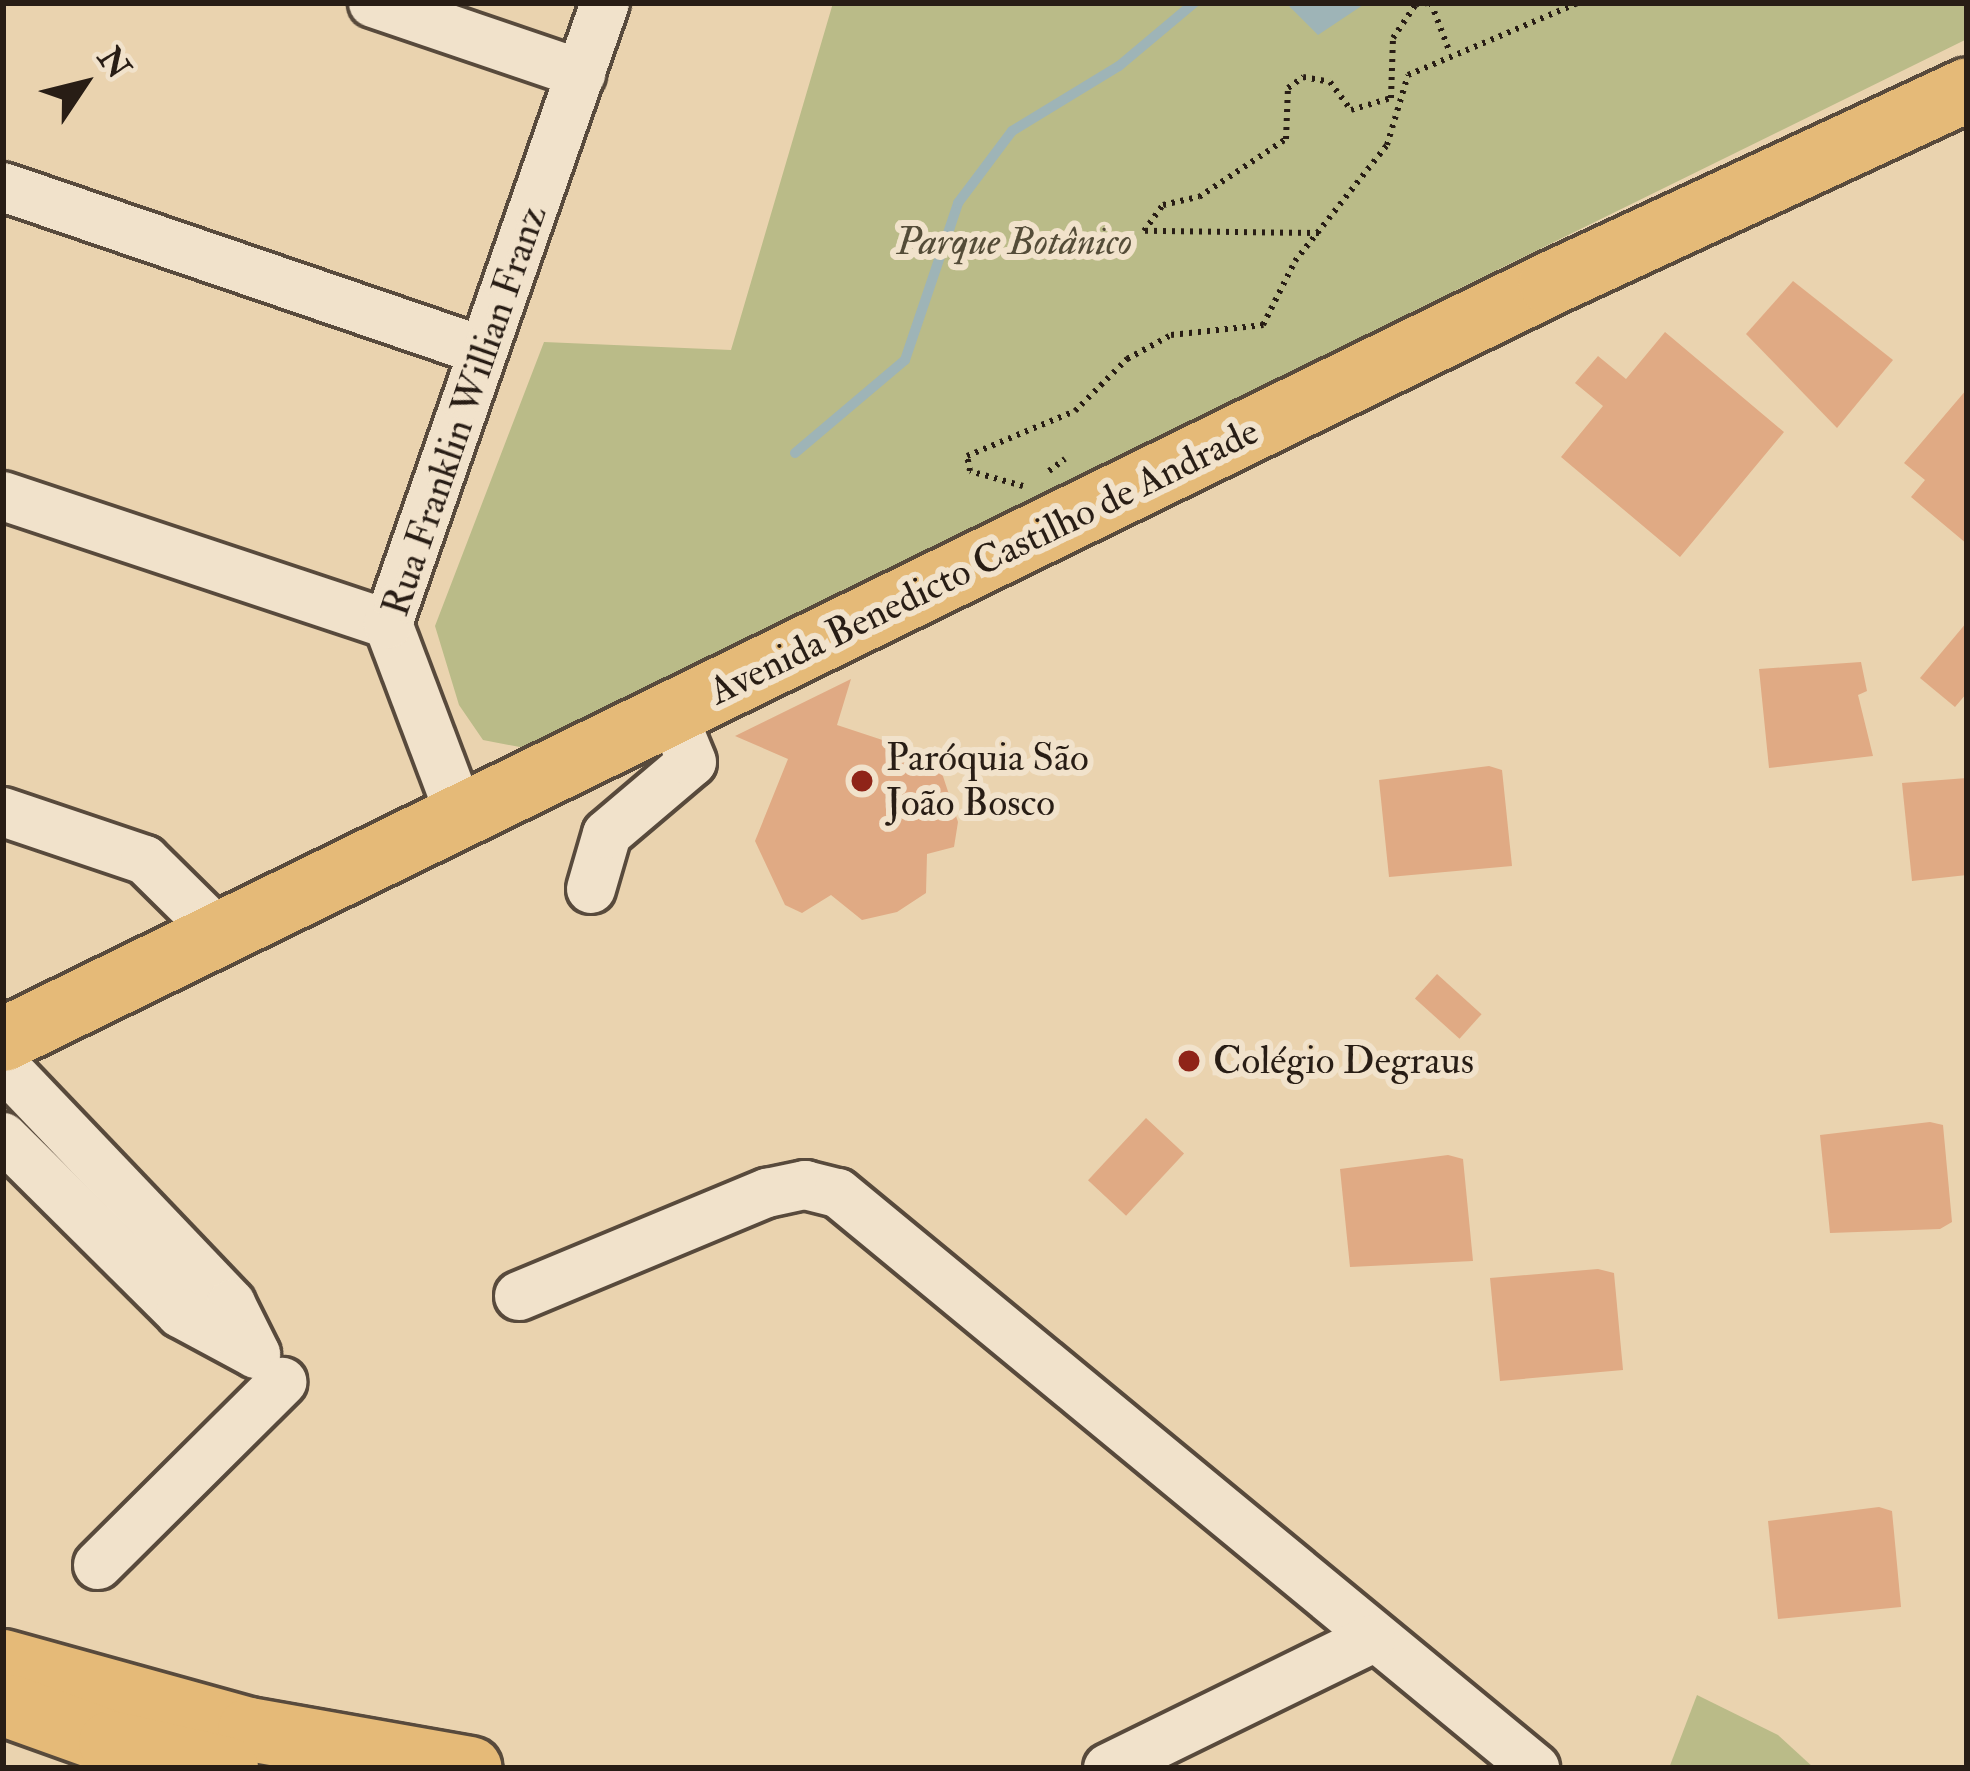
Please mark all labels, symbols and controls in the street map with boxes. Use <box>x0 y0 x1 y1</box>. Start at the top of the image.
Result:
north arrow <box>24 24 144 144</box>
text: N <box>89 39 139 87</box>
street label: Rua Franklin Willian Franz <box>373 199 557 623</box>
park label: Parque Botânico <box>896 219 1132 265</box>
street label: Avenida Benedicto Castilho de Andrade <box>702 408 1266 716</box>
place label: Paróquia São João Bosco <box>886 736 1089 827</box>
marker: Paróquia São João Bosco <box>849 768 875 794</box>
place label: Colégio Degraus <box>1213 1038 1474 1084</box>
marker: Colégio Degraus <box>1176 1048 1202 1074</box>

